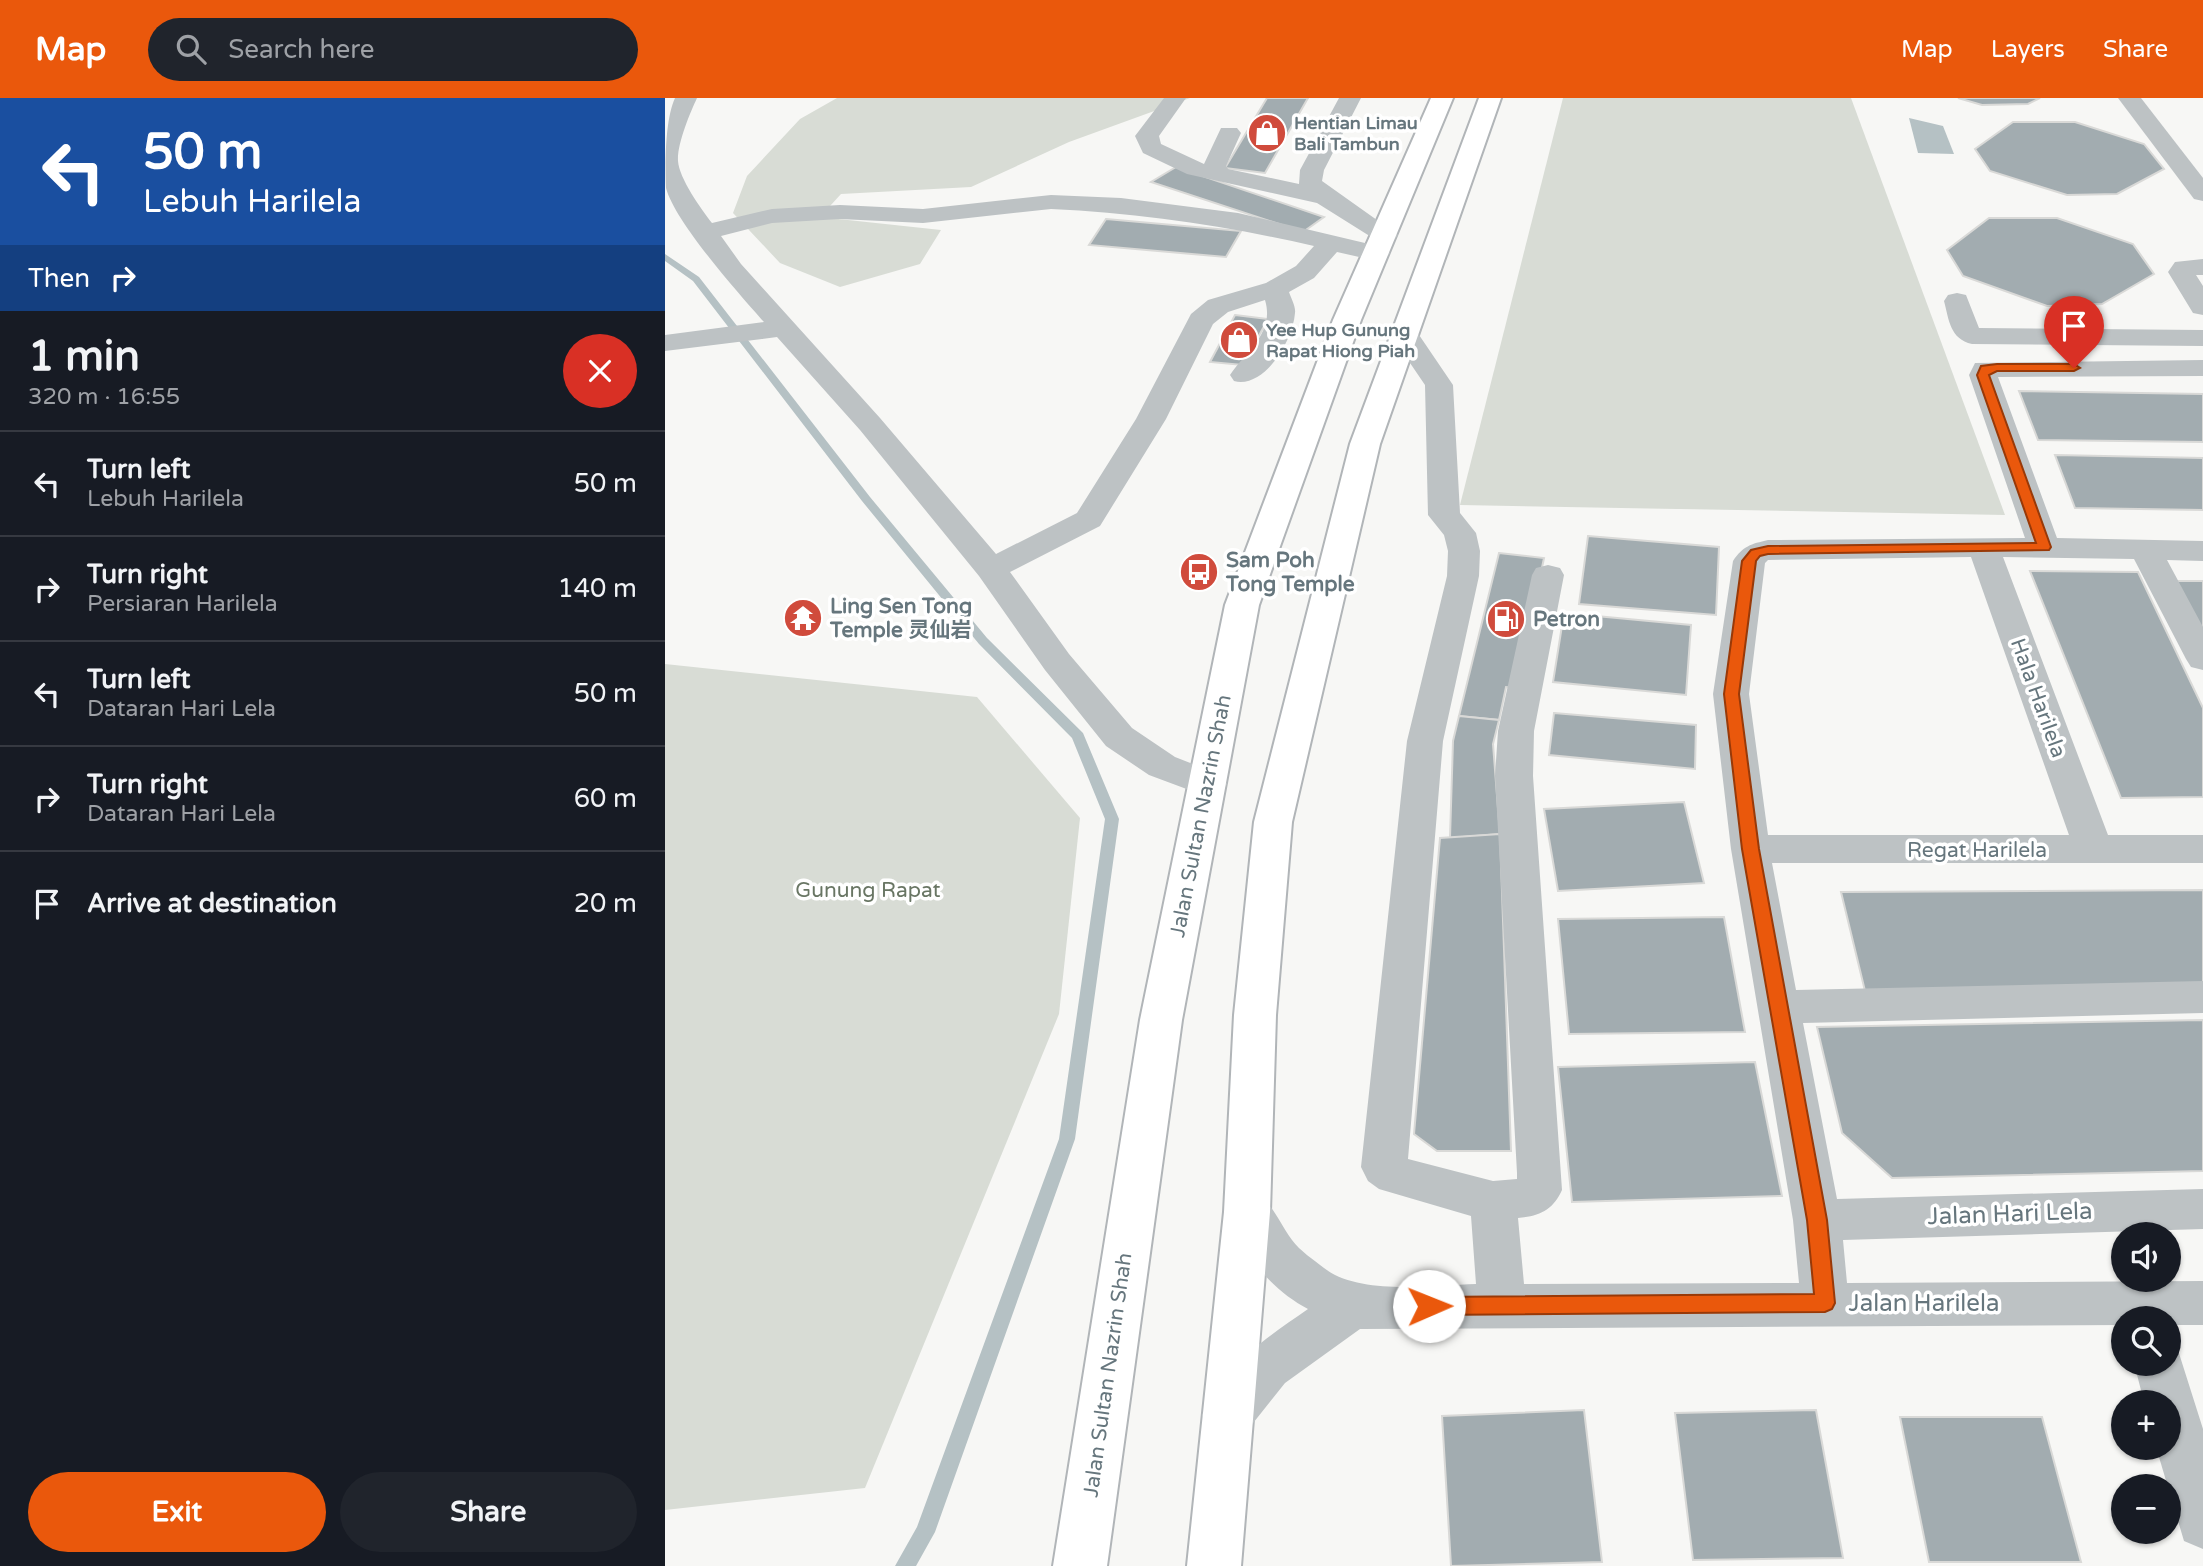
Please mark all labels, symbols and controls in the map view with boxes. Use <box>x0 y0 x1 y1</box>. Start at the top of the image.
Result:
search box <box>148 18 638 81</box>
text: Map <box>35 30 106 69</box>
icon: search <box>172 30 210 68</box>
text: Search here <box>228 34 374 65</box>
text: Map <box>1901 35 1953 64</box>
text: Layers <box>1991 35 2065 64</box>
text: Share <box>2103 35 2168 64</box>
shop icon: Hentian Limau Bali Tambun <box>1246 112 1288 154</box>
place label: Hentian Limau Bali Tambun <box>1294 112 1418 155</box>
text: 50 m <box>143 123 262 182</box>
icon: left <box>28 126 119 217</box>
text: Lebuh Harilela <box>143 183 361 221</box>
icon: right <box>104 259 142 297</box>
text: Then <box>28 263 90 294</box>
pin <box>2044 296 2104 368</box>
icon: arrive <box>2055 307 2093 345</box>
shop icon: Yee Hup Gunung Rapat Hiong Piah <box>1218 319 1260 361</box>
place label: Yee Hup Gunung Rapat Hiong Piah <box>1266 319 1415 362</box>
text: 1 min <box>28 331 140 382</box>
button: close <box>563 334 637 408</box>
text: 320 m · 16:55 <box>28 383 180 411</box>
text: Turn left <box>87 454 190 485</box>
icon: left <box>28 465 66 503</box>
text: 50 m <box>574 468 637 499</box>
text: Lebuh Harilela <box>87 485 244 513</box>
place label: Sam Poh Tong Temple <box>1225 548 1355 597</box>
bus stop icon: Sam Poh Tong Temple <box>1178 551 1220 593</box>
text: Turn right <box>87 559 208 590</box>
icon: right <box>28 570 66 608</box>
text: 140 m <box>557 573 637 604</box>
text: Persiaran Harilela <box>87 590 278 618</box>
place label: Ling Sen Tong Temple 灵仙岩 <box>829 594 972 643</box>
temple icon: Ling Sen Tong Temple 灵仙岩 <box>782 597 824 639</box>
fuel station icon: Petron <box>1485 598 1527 640</box>
place label: Petron <box>1533 607 1600 632</box>
street label: Hala Harilela <box>2005 635 2071 761</box>
text: Turn left <box>87 664 190 695</box>
icon: left <box>28 675 66 713</box>
text: 50 m <box>574 678 637 709</box>
street label: Jalan Sultan Nazrin Shah <box>1165 693 1237 939</box>
text: Dataran Hari Lela <box>87 695 276 723</box>
text: Turn right <box>87 769 208 800</box>
icon: right <box>28 780 66 818</box>
text: 60 m <box>574 783 637 814</box>
text: Dataran Hari Lela <box>87 800 276 828</box>
street label: Regat Harilela <box>1907 838 2047 863</box>
park label: Gunung Rapat <box>795 878 941 903</box>
icon: arrive <box>28 885 66 923</box>
text: Arrive at destination <box>87 888 337 919</box>
text: 20 m <box>574 888 637 919</box>
street label: Jalan Hari Lela <box>1927 1197 2093 1231</box>
map controls <box>2111 1222 2181 1544</box>
button: sound <box>2111 1222 2181 1292</box>
street label: Jalan Sultan Nazrin Shah <box>1078 1251 1138 1499</box>
position arrow <box>1392 1269 1466 1343</box>
street label: Jalan Harilela <box>1849 1289 1999 1318</box>
button: search <box>2111 1306 2181 1376</box>
button: + <box>2111 1390 2181 1460</box>
button: Exit <box>28 1472 326 1552</box>
button: Share <box>340 1472 637 1552</box>
button: − <box>2111 1474 2181 1544</box>

